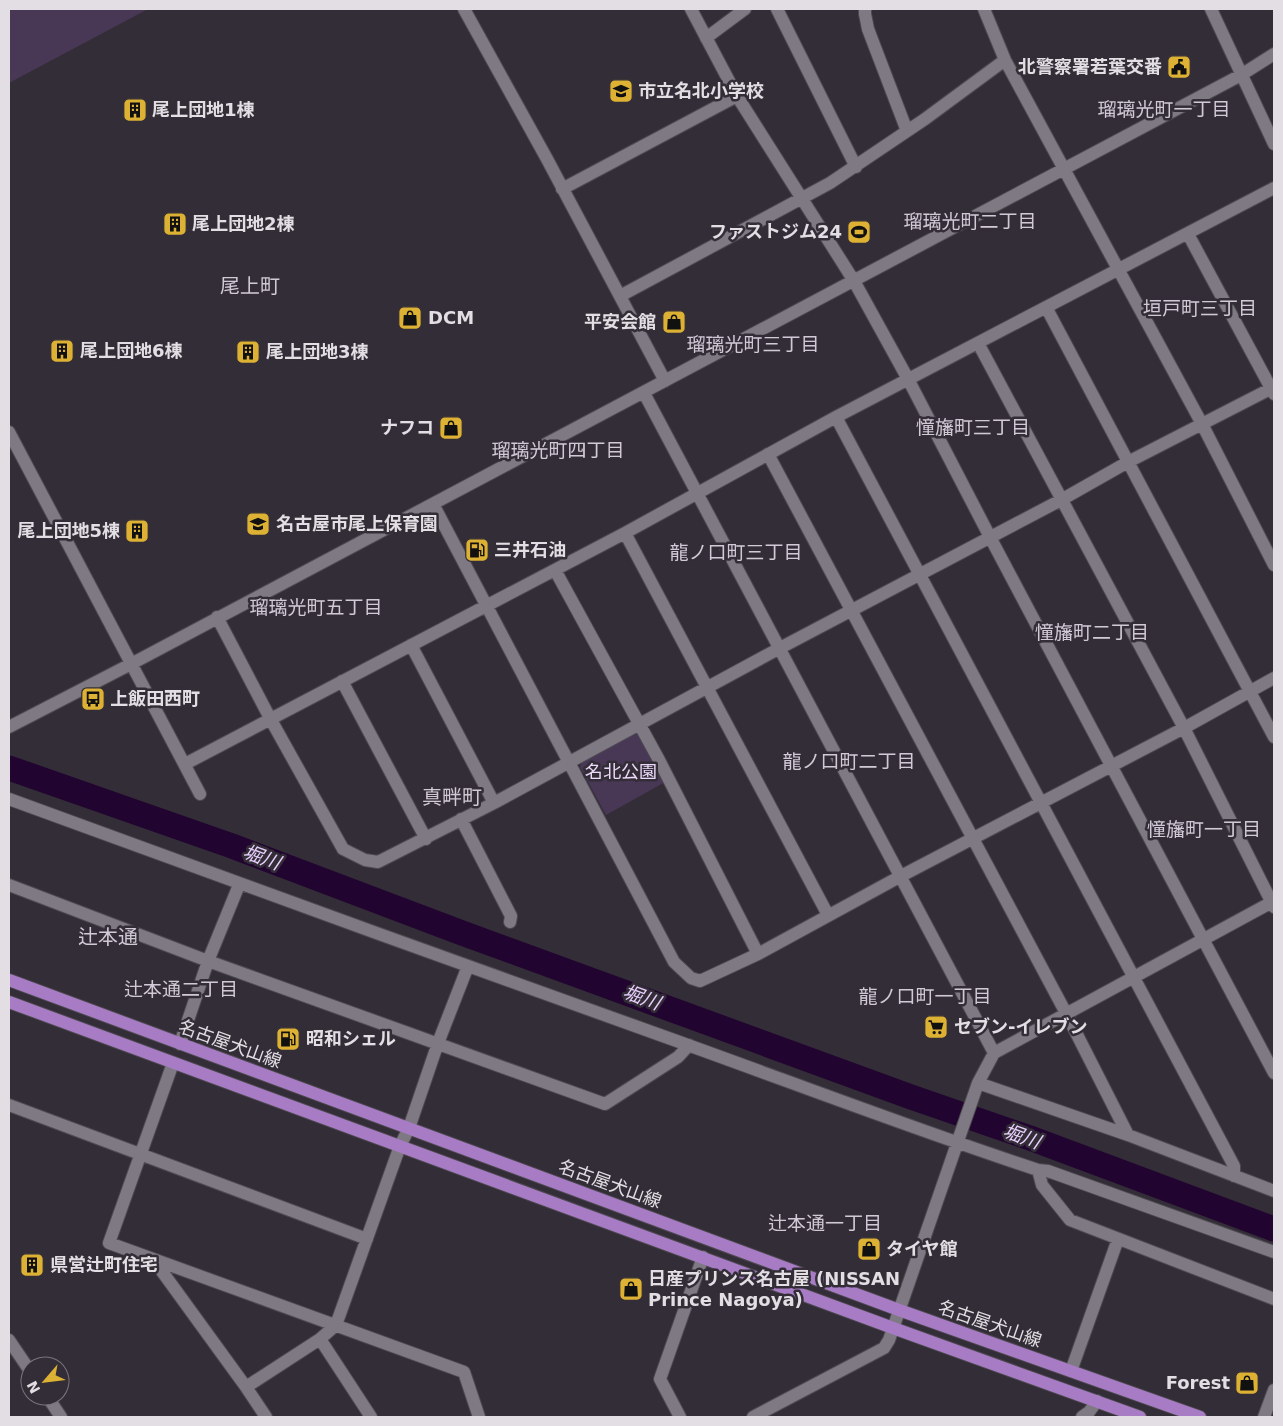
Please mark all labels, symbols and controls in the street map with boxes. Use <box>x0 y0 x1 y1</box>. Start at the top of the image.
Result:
public building icon: 北警察署若葉交番 <box>1166 54 1192 80</box>
place label: 北警察署若葉交番 <box>1018 56 1162 77</box>
school or university icon: 市立名北小学校 <box>608 78 634 104</box>
place label: 市立名北小学校 <box>638 80 764 101</box>
building icon: 尾上団地1棟 <box>122 97 148 123</box>
district label: 瑠璃光町一丁目 <box>1097 98 1231 120</box>
place label: 尾上団地1棟 <box>152 99 255 120</box>
district label: 瑠璃光町二丁目 <box>903 210 1037 232</box>
building icon: 尾上団地2棟 <box>162 211 188 237</box>
place label: 尾上団地2棟 <box>192 213 295 234</box>
sports icon: ファストジム24 <box>846 219 872 245</box>
place label: ファストジム24 <box>709 221 842 242</box>
district label: 尾上町 <box>220 274 280 298</box>
district label: 垣戸町三丁目 <box>1143 297 1257 319</box>
shop icon: DCM <box>397 305 423 331</box>
place label: DCM <box>428 307 474 328</box>
shop icon: 平安会館 <box>661 309 687 335</box>
place label: 平安会館 <box>584 311 656 332</box>
district label: 瑠璃光町三丁目 <box>686 333 820 355</box>
building icon: 尾上団地6棟 <box>49 338 75 364</box>
building icon: 尾上団地3棟 <box>235 339 261 365</box>
place label: 尾上団地6棟 <box>80 340 183 361</box>
place label: 尾上団地3棟 <box>266 341 369 362</box>
shop icon: ナフコ <box>438 415 464 441</box>
district label: 憧旛町三丁目 <box>916 416 1030 438</box>
place label: ナフコ <box>380 417 434 438</box>
district label: 瑠璃光町四丁目 <box>491 439 625 461</box>
school or university icon: 名古屋市尾上保育園 <box>245 511 271 537</box>
place label: 名古屋市尾上保育園 <box>276 513 438 534</box>
building icon: 尾上団地5棟 <box>124 518 150 544</box>
place label: 尾上団地5棟 <box>17 520 120 541</box>
fuel station icon: 三井石油 <box>464 537 490 563</box>
place label: 三井石油 <box>494 539 566 560</box>
district label: 龍ノ口町三丁目 <box>669 541 803 563</box>
district label: 瑠璃光町五丁目 <box>249 596 383 618</box>
district label: 憧旛町二丁目 <box>1035 621 1149 643</box>
bus stop icon: 上飯田西町 <box>80 686 106 712</box>
place label: 上飯田西町 <box>110 688 200 709</box>
district label: 龍ノ口町二丁目 <box>782 750 916 772</box>
park label: 名北公園 <box>585 761 657 782</box>
district label: 真畔町 <box>422 785 482 809</box>
district label: 憧旛町一丁目 <box>1147 818 1261 840</box>
water label: 堀川 <box>240 840 285 875</box>
district label: 辻本通 <box>78 925 138 949</box>
district label: 辻本通二丁目 <box>124 978 238 1000</box>
water label: 堀川 <box>620 980 665 1015</box>
district label: 龍ノ口町一丁目 <box>858 985 992 1007</box>
supermarket icon: セブン-イレブン <box>923 1014 949 1040</box>
street label: 名古屋犬山線 <box>176 1015 285 1072</box>
place label: セブン-イレブン <box>954 1016 1087 1037</box>
fuel station icon: 昭和シェル <box>275 1026 301 1052</box>
place label: 昭和シェル <box>306 1028 396 1049</box>
water label: 堀川 <box>1000 1119 1045 1154</box>
street label: 名古屋犬山線 <box>556 1155 665 1212</box>
district label: 辻本通一丁目 <box>768 1212 882 1234</box>
shop icon: タイヤ館 <box>856 1236 882 1262</box>
place label: タイヤ館 <box>886 1238 957 1259</box>
building icon: 県営辻町住宅 <box>19 1252 45 1278</box>
place label: 県営辻町住宅 <box>50 1254 158 1275</box>
place label: 日産プリンス名古屋 (NISSAN Prince Nagoya) <box>648 1268 900 1310</box>
shop icon: 日産プリンス名古屋 (NISSAN Prince Nagoya) <box>618 1276 644 1302</box>
street label: 名古屋犬山線 <box>936 1296 1045 1351</box>
north arrow <box>20 1356 70 1406</box>
shop icon: Forest <box>1234 1370 1260 1396</box>
place label: Forest <box>1166 1372 1230 1393</box>
text: N <box>24 1378 43 1396</box>

